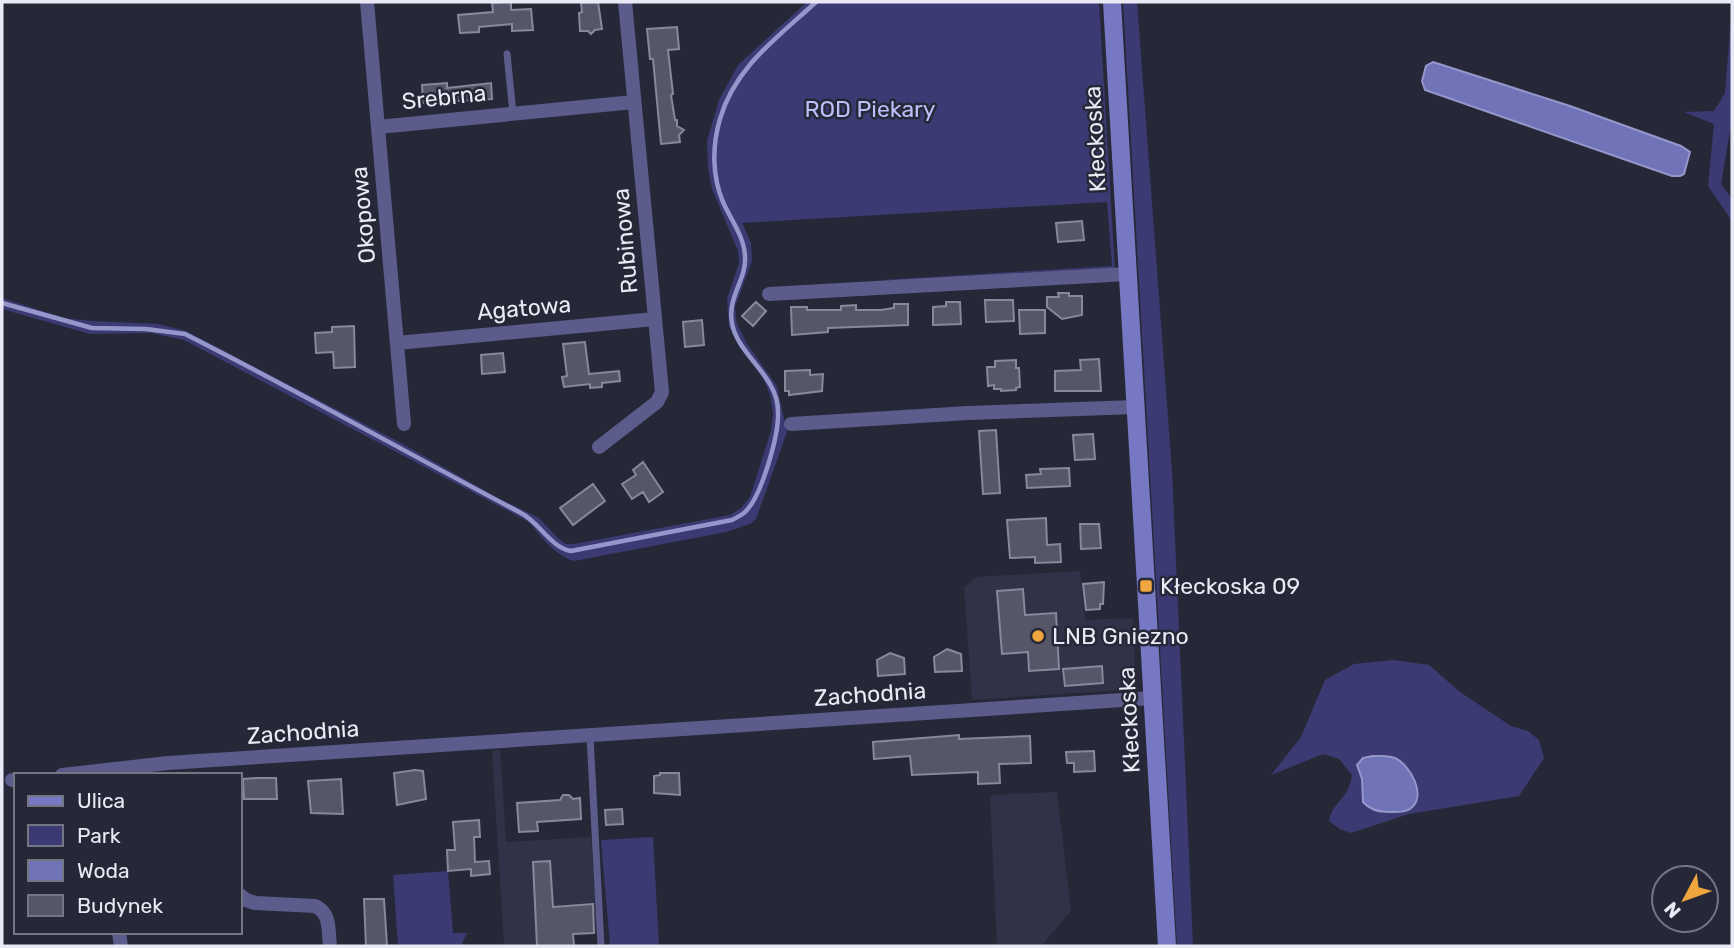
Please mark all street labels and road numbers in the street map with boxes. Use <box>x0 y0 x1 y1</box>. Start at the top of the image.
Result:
street label: Srebrna <box>400 79 488 115</box>
street label: Kłeckoska <box>1078 85 1112 193</box>
street label: Okopowa <box>345 165 381 265</box>
street label: Rubinowa <box>606 187 644 295</box>
street label: Agatowa <box>476 290 572 326</box>
street label: Kłeckoska <box>1112 666 1146 774</box>
street label: Zachodnia <box>813 676 927 712</box>
street label: Zachodnia <box>246 714 360 750</box>

